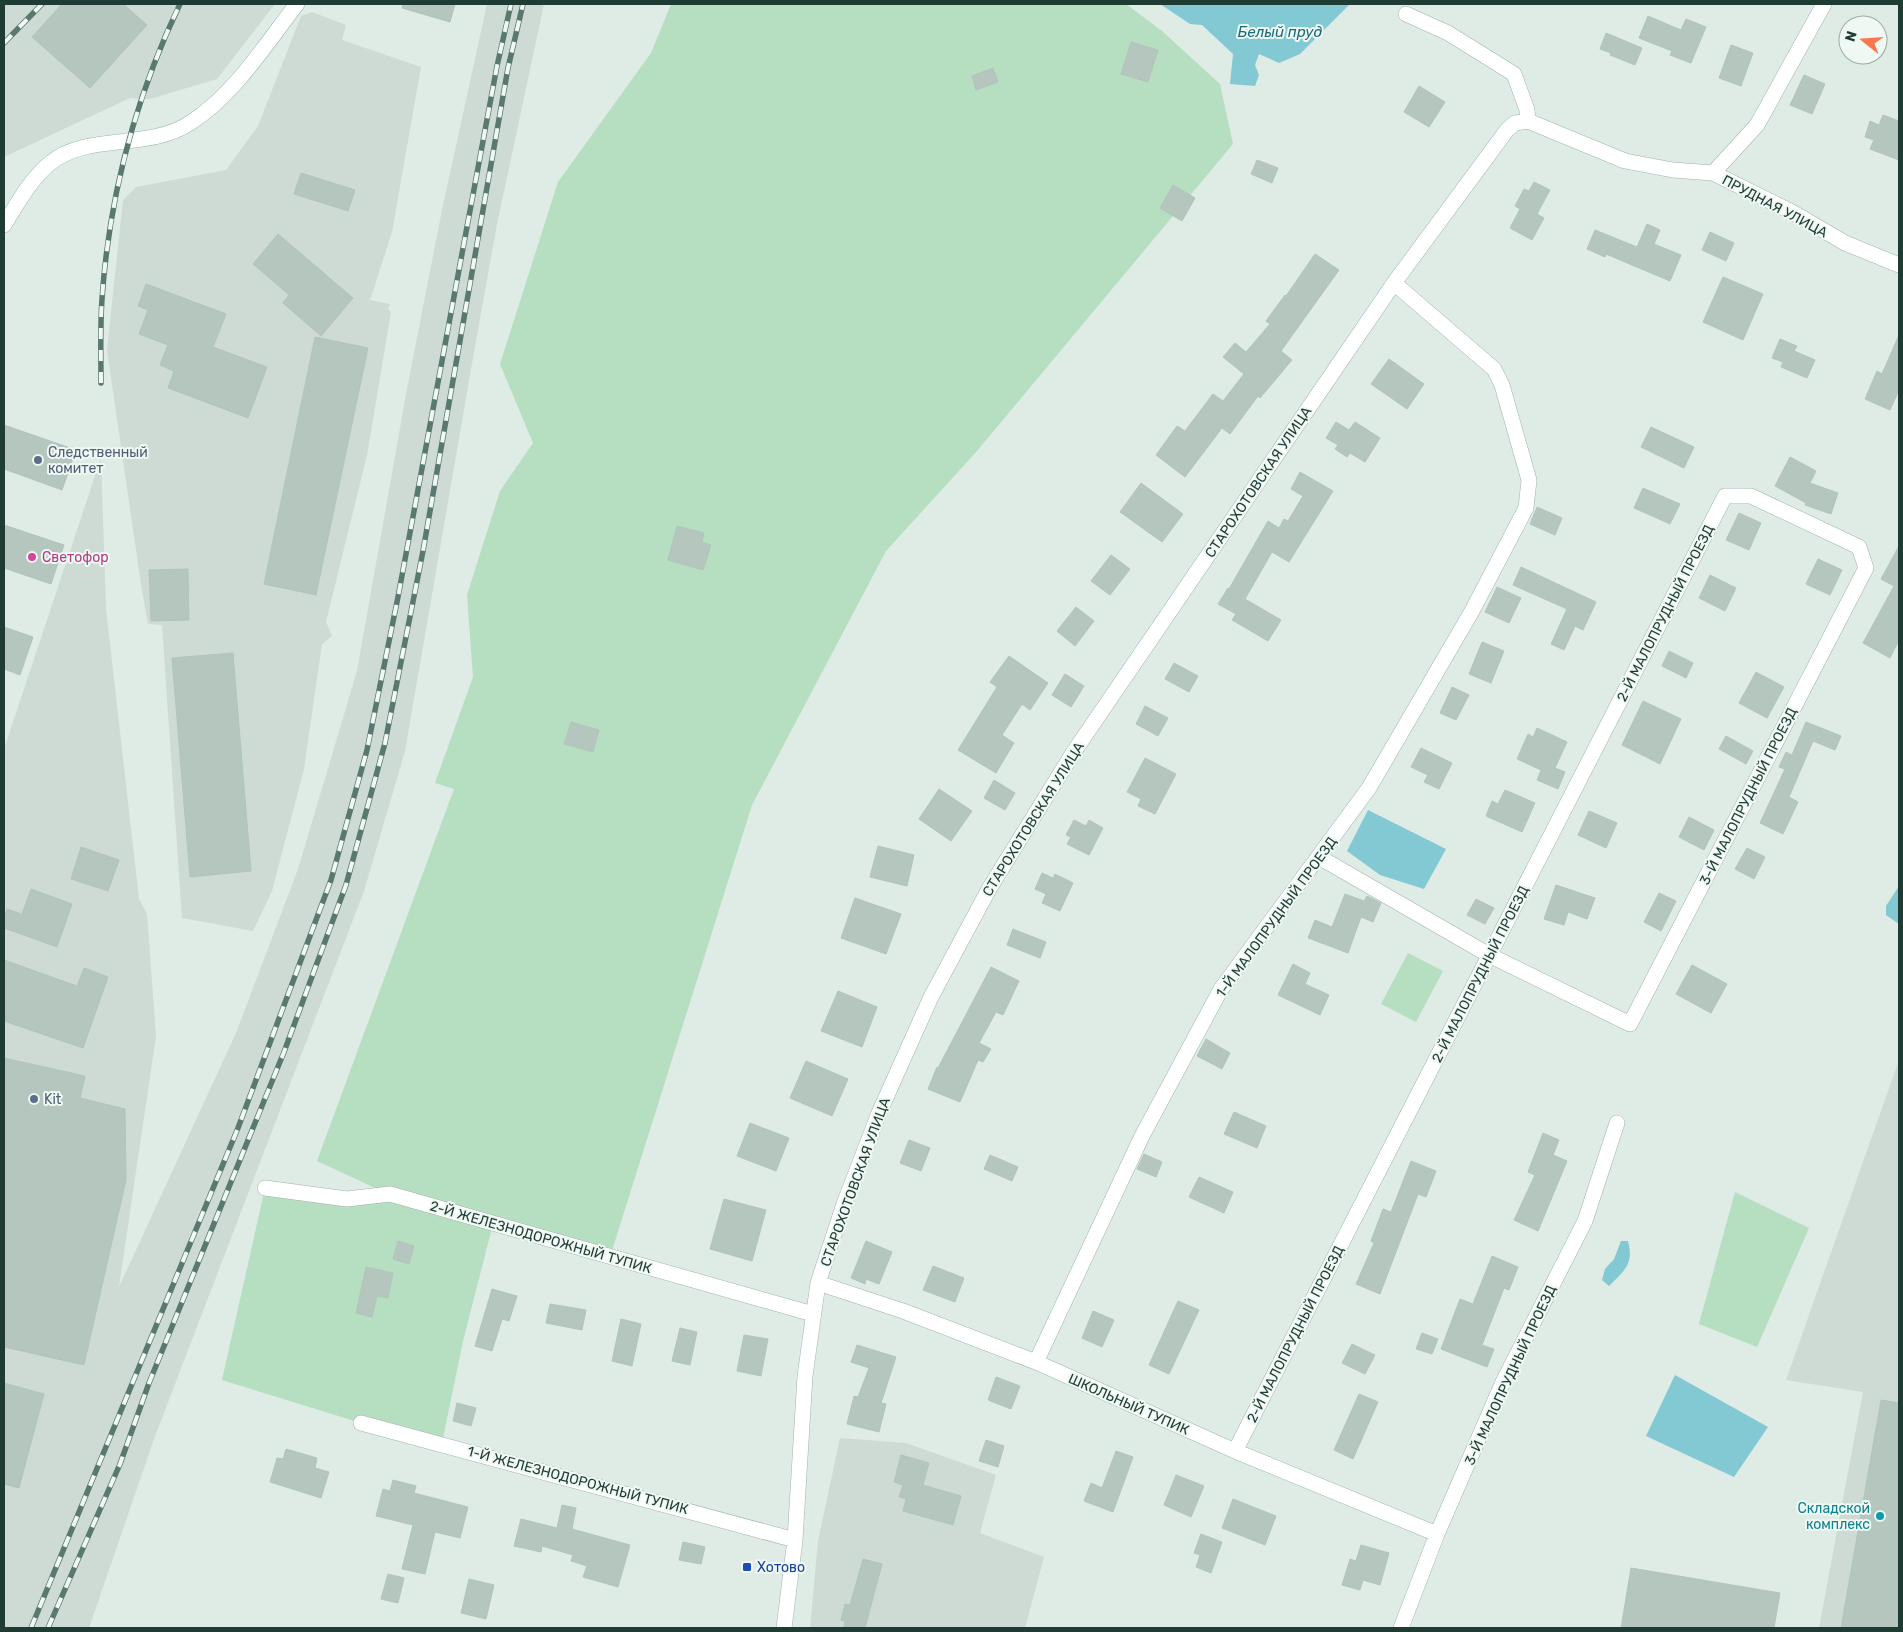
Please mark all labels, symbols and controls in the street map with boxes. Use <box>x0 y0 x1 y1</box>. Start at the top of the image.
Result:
north arrow <box>1838 15 1888 65</box>
water label: Белый пруд <box>1238 23 1323 41</box>
text: N <box>1841 29 1861 44</box>
street label: ПРУДНАЯ УЛИЦА <box>1719 171 1831 242</box>
street label: СТАРОХОТОВСКАЯ УЛИЦА <box>1201 403 1316 561</box>
place label: Следственный комитет <box>48 444 148 477</box>
marker: Следственный комитет <box>32 454 44 466</box>
street label: 2-Й МАЛОПРУДНЫЙ ПРОЕЗД <box>1612 521 1718 705</box>
place label: Светофор <box>42 549 109 566</box>
marker: Светофор <box>26 551 38 563</box>
street label: 3-Й МАЛОПРУДНЫЙ ПРОЕЗД <box>1695 704 1801 888</box>
street label: СТАРОХОТОВСКАЯ УЛИЦА <box>979 739 1088 900</box>
street label: 1-Й МАЛОПРУДНЫЙ ПРОЕЗД <box>1212 833 1340 1001</box>
street label: 2-Й МАЛОПРУДНЫЙ ПРОЕЗД <box>1427 882 1533 1066</box>
place label: Kit <box>44 1091 62 1108</box>
marker: Kit <box>28 1093 40 1105</box>
street label: СТАРОХОТОВСКАЯ УЛИЦА <box>817 1095 894 1269</box>
street label: 2-Й ЖЕЛЕЗНОДОРОЖНЫЙ ТУПИК <box>428 1197 654 1277</box>
street label: 2-Й МАЛОПРУДНЫЙ ПРОЕЗД <box>1242 1242 1348 1426</box>
street label: 3-Й МАЛОПРУДНЫЙ ПРОЕЗД <box>1460 1282 1560 1468</box>
street label: ШКОЛЬНЫЙ ТУПИК <box>1066 1369 1192 1439</box>
street label: 1-Й ЖЕЛЕЗНОДОРОЖНЫЙ ТУПИК <box>465 1442 691 1518</box>
place label: Складской комплекс <box>1797 1500 1870 1533</box>
marker: Складской комплекс <box>1874 1510 1886 1522</box>
place label: Хотово <box>757 1559 805 1576</box>
marker: Хотово <box>741 1561 753 1573</box>

